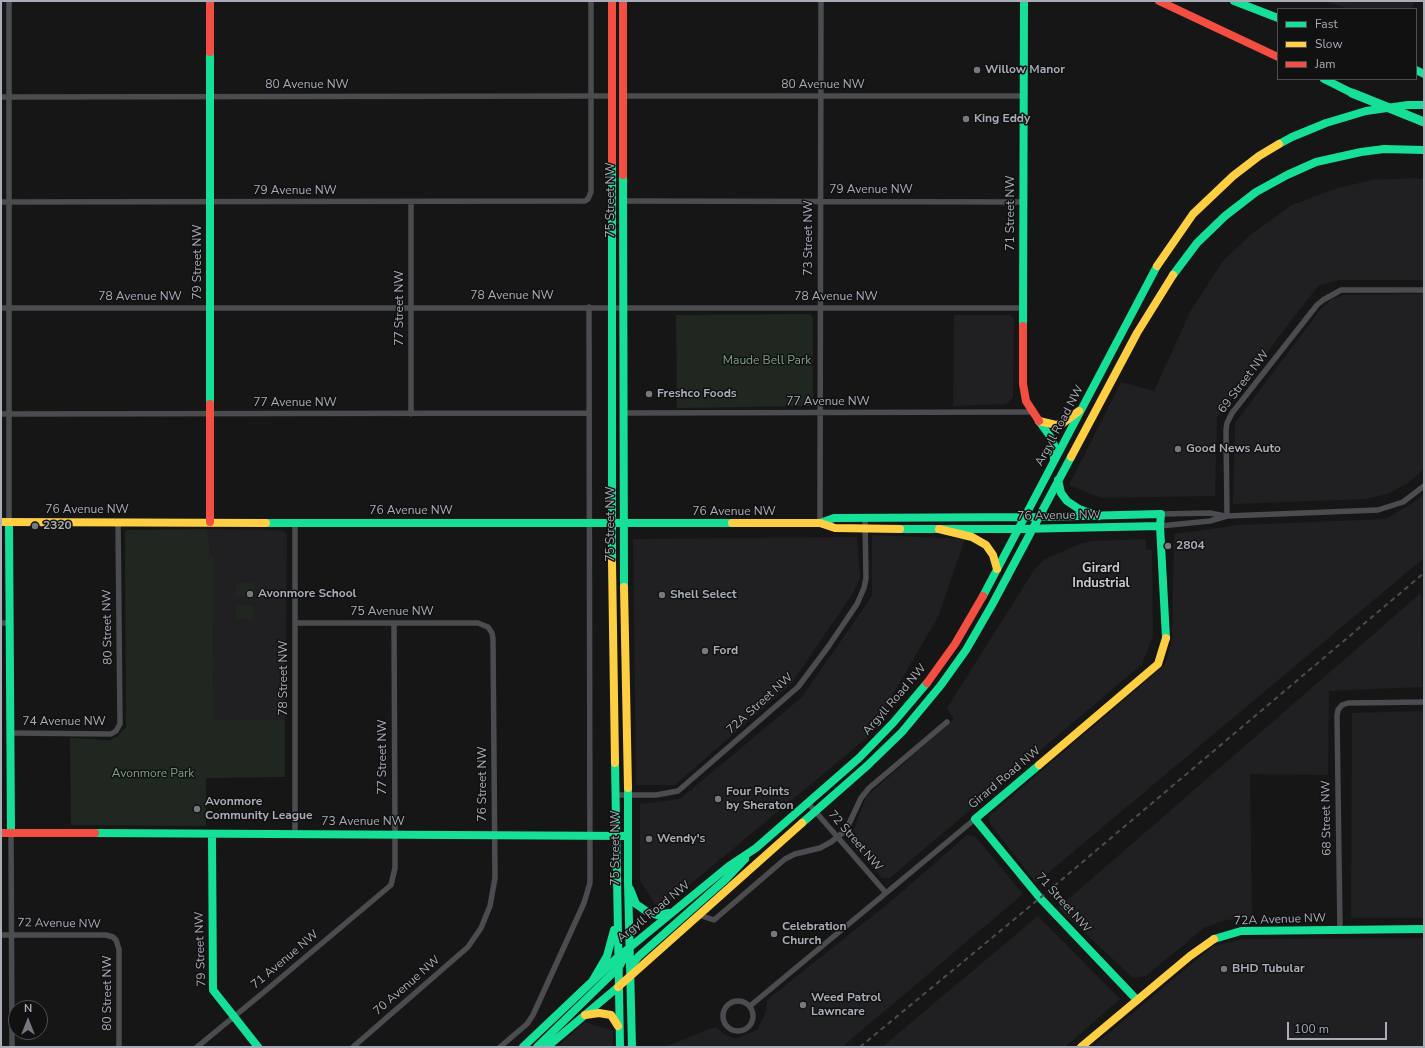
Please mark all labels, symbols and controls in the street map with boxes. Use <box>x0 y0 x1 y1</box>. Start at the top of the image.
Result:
legend <box>1277 8 1417 80</box>
text: Fast <box>1315 16 1338 32</box>
text: Slow <box>1315 36 1343 52</box>
text: Jam <box>1315 56 1336 72</box>
place label: Willow Manor <box>985 63 1065 77</box>
marker: Willow Manor <box>972 65 982 75</box>
street label: 80 Avenue NW <box>265 78 349 92</box>
street label: 80 Avenue NW <box>781 78 865 92</box>
place label: King Eddy <box>974 112 1030 126</box>
marker: King Eddy <box>961 114 971 124</box>
street label: 75 Street NW <box>604 162 618 238</box>
street label: 71 Street NW <box>1004 175 1018 251</box>
street label: 79 Avenue NW <box>829 183 913 197</box>
street label: 79 Avenue NW <box>253 184 337 198</box>
street label: 73 Street NW <box>802 200 816 276</box>
street label: 79 Street NW <box>191 224 205 300</box>
street label: 77 Street NW <box>393 270 407 346</box>
street label: 78 Avenue NW <box>470 289 554 303</box>
street label: 78 Avenue NW <box>98 290 182 304</box>
street label: 78 Avenue NW <box>794 290 878 304</box>
street label: 69 Street NW <box>1216 348 1272 416</box>
park label: Maude Bell Park <box>723 354 811 368</box>
street label: Argyll Road NW <box>1033 383 1087 469</box>
place label: Freshco Foods <box>657 387 737 401</box>
marker: Freshco Foods <box>644 389 654 399</box>
street label: 77 Avenue NW <box>786 395 870 409</box>
street label: 77 Avenue NW <box>253 396 337 410</box>
place label: Good News Auto <box>1186 442 1281 456</box>
marker: Good News Auto <box>1173 444 1183 454</box>
street label: 75 Street NW <box>604 486 618 562</box>
street label: 76 Avenue NW <box>45 503 129 517</box>
street label: 76 Avenue NW <box>369 504 453 518</box>
street label: 76 Avenue NW <box>692 505 776 519</box>
street label: 76 Avenue NW <box>1017 508 1101 524</box>
place label: 2320 <box>43 519 72 533</box>
marker: 2320 <box>30 521 40 531</box>
place label: 2804 <box>1176 539 1205 553</box>
marker: 2804 <box>1163 541 1173 551</box>
district label: Girard Industrial <box>1072 561 1130 592</box>
place label: Avonmore School <box>258 587 356 601</box>
place label: Shell Select <box>670 588 737 602</box>
street label: 80 Street NW <box>100 589 116 665</box>
marker: Avonmore School <box>245 589 255 599</box>
marker: Shell Select <box>657 590 667 600</box>
street label: 75 Avenue NW <box>350 605 434 619</box>
street label: 78 Street NW <box>277 640 291 716</box>
place label: Ford <box>713 644 738 658</box>
marker: Ford <box>700 646 710 656</box>
street label: Argyll Road NW <box>860 662 930 738</box>
street label: 72A Street NW <box>724 670 796 738</box>
street label: 74 Avenue NW <box>22 715 106 729</box>
street label: 77 Street NW <box>376 719 390 795</box>
street label: Girard Road NW <box>966 744 1044 812</box>
street label: 76 Street NW <box>476 746 490 822</box>
park label: Avonmore Park <box>112 767 194 781</box>
street label: 68 Street NW <box>1319 780 1335 856</box>
place label: Four Points by Sheraton <box>726 785 793 813</box>
marker: Four Points by Sheraton <box>713 794 723 804</box>
place label: Avonmore Community League <box>205 795 312 823</box>
marker: Avonmore Community League <box>192 804 202 814</box>
street label: 72 Street NW <box>825 808 885 874</box>
street label: 75 Street NW <box>609 810 623 886</box>
street label: 73 Avenue NW <box>321 815 405 829</box>
place label: Wendy's <box>657 832 705 846</box>
marker: Wendy's <box>644 834 654 844</box>
street label: 71 Street NW <box>1032 870 1094 936</box>
street label: Argyll Road NW <box>615 878 693 946</box>
street label: 79 Street NW <box>192 911 210 987</box>
street label: 72A Avenue NW <box>1234 911 1326 929</box>
street label: 72 Avenue NW <box>17 916 101 932</box>
place label: Celebration Church <box>782 920 847 948</box>
street label: 71 Avenue NW <box>248 928 322 992</box>
marker: Celebration Church <box>769 929 779 939</box>
street label: 70 Avenue NW <box>371 953 443 1019</box>
street label: 80 Street NW <box>101 955 115 1031</box>
place label: BHD Tubular <box>1232 962 1305 976</box>
marker: BHD Tubular <box>1219 964 1229 974</box>
place label: Weed Patrol Lawncare <box>811 991 881 1019</box>
north arrow <box>8 1000 48 1040</box>
marker: Weed Patrol Lawncare <box>798 1000 808 1010</box>
text: N <box>24 1001 32 1016</box>
scale bar <box>1289 1014 1389 1040</box>
text: 100 m <box>1294 1021 1329 1037</box>

